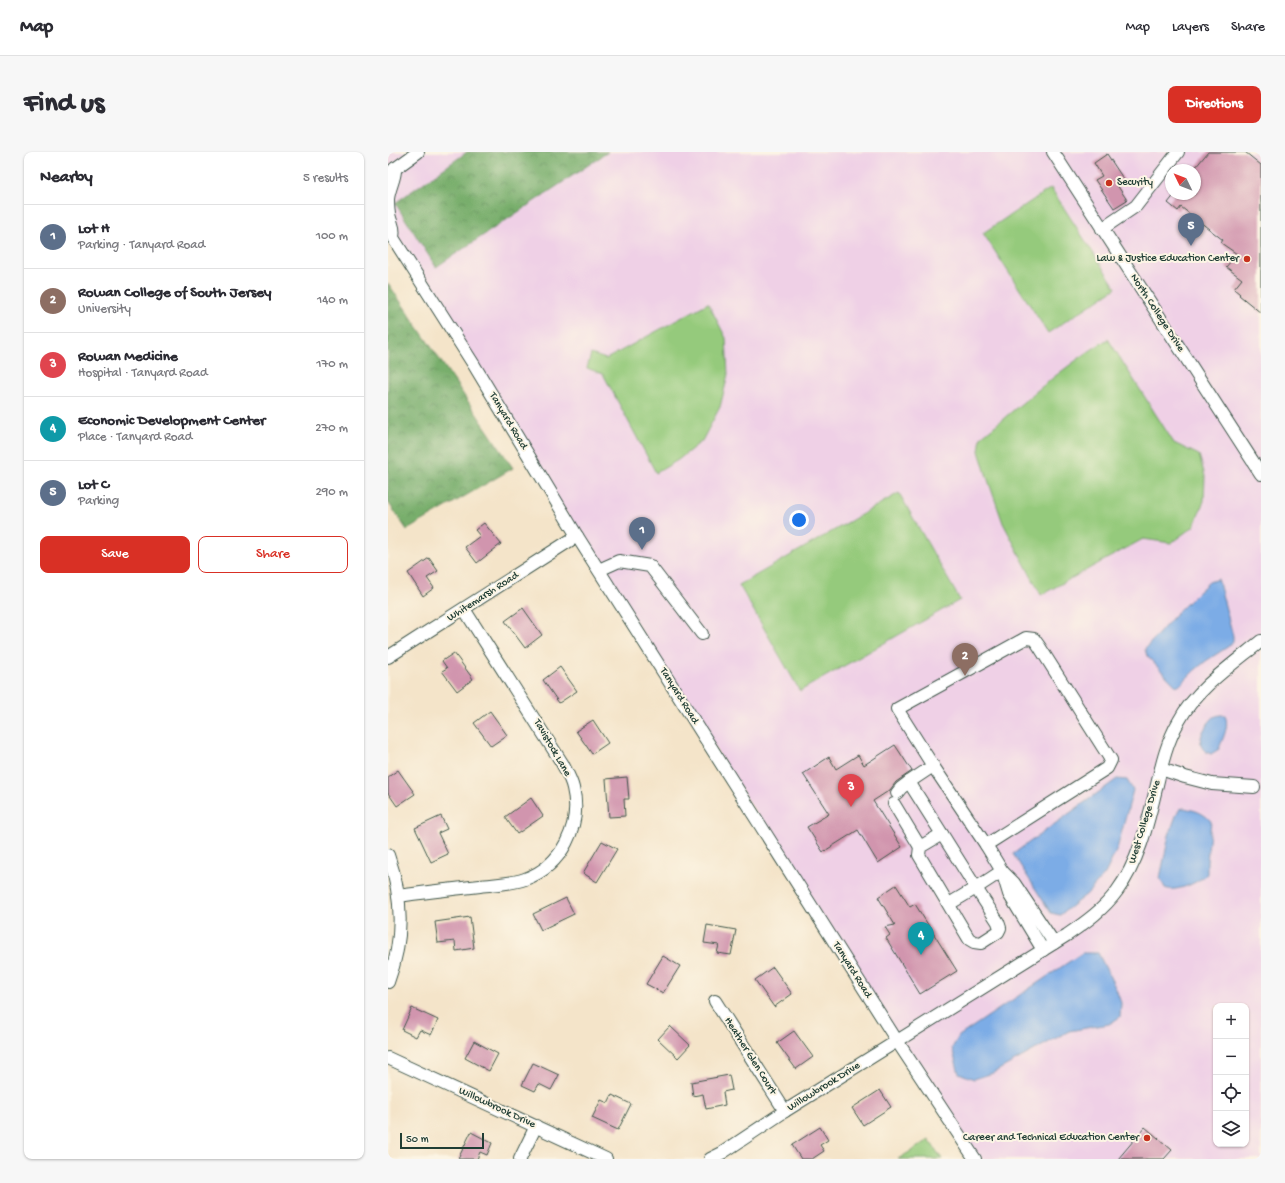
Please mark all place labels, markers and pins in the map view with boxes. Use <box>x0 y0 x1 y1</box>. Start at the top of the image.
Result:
place label: Security <box>1117 177 1153 189</box>
marker: Security <box>1104 178 1114 188</box>
pin: 5 <box>1178 213 1204 246</box>
place label: Law & Justice Education Center <box>1096 253 1240 265</box>
marker: Law & Justice Education Center <box>1242 254 1252 264</box>
pin: 1 <box>629 517 655 550</box>
pin: 2 <box>952 643 978 676</box>
pin: 3 <box>838 774 864 807</box>
pin: 4 <box>908 922 934 955</box>
place label: Career and Technical Education Center <box>963 1132 1140 1144</box>
marker: Career and Technical Education Center <box>1142 1133 1152 1143</box>

